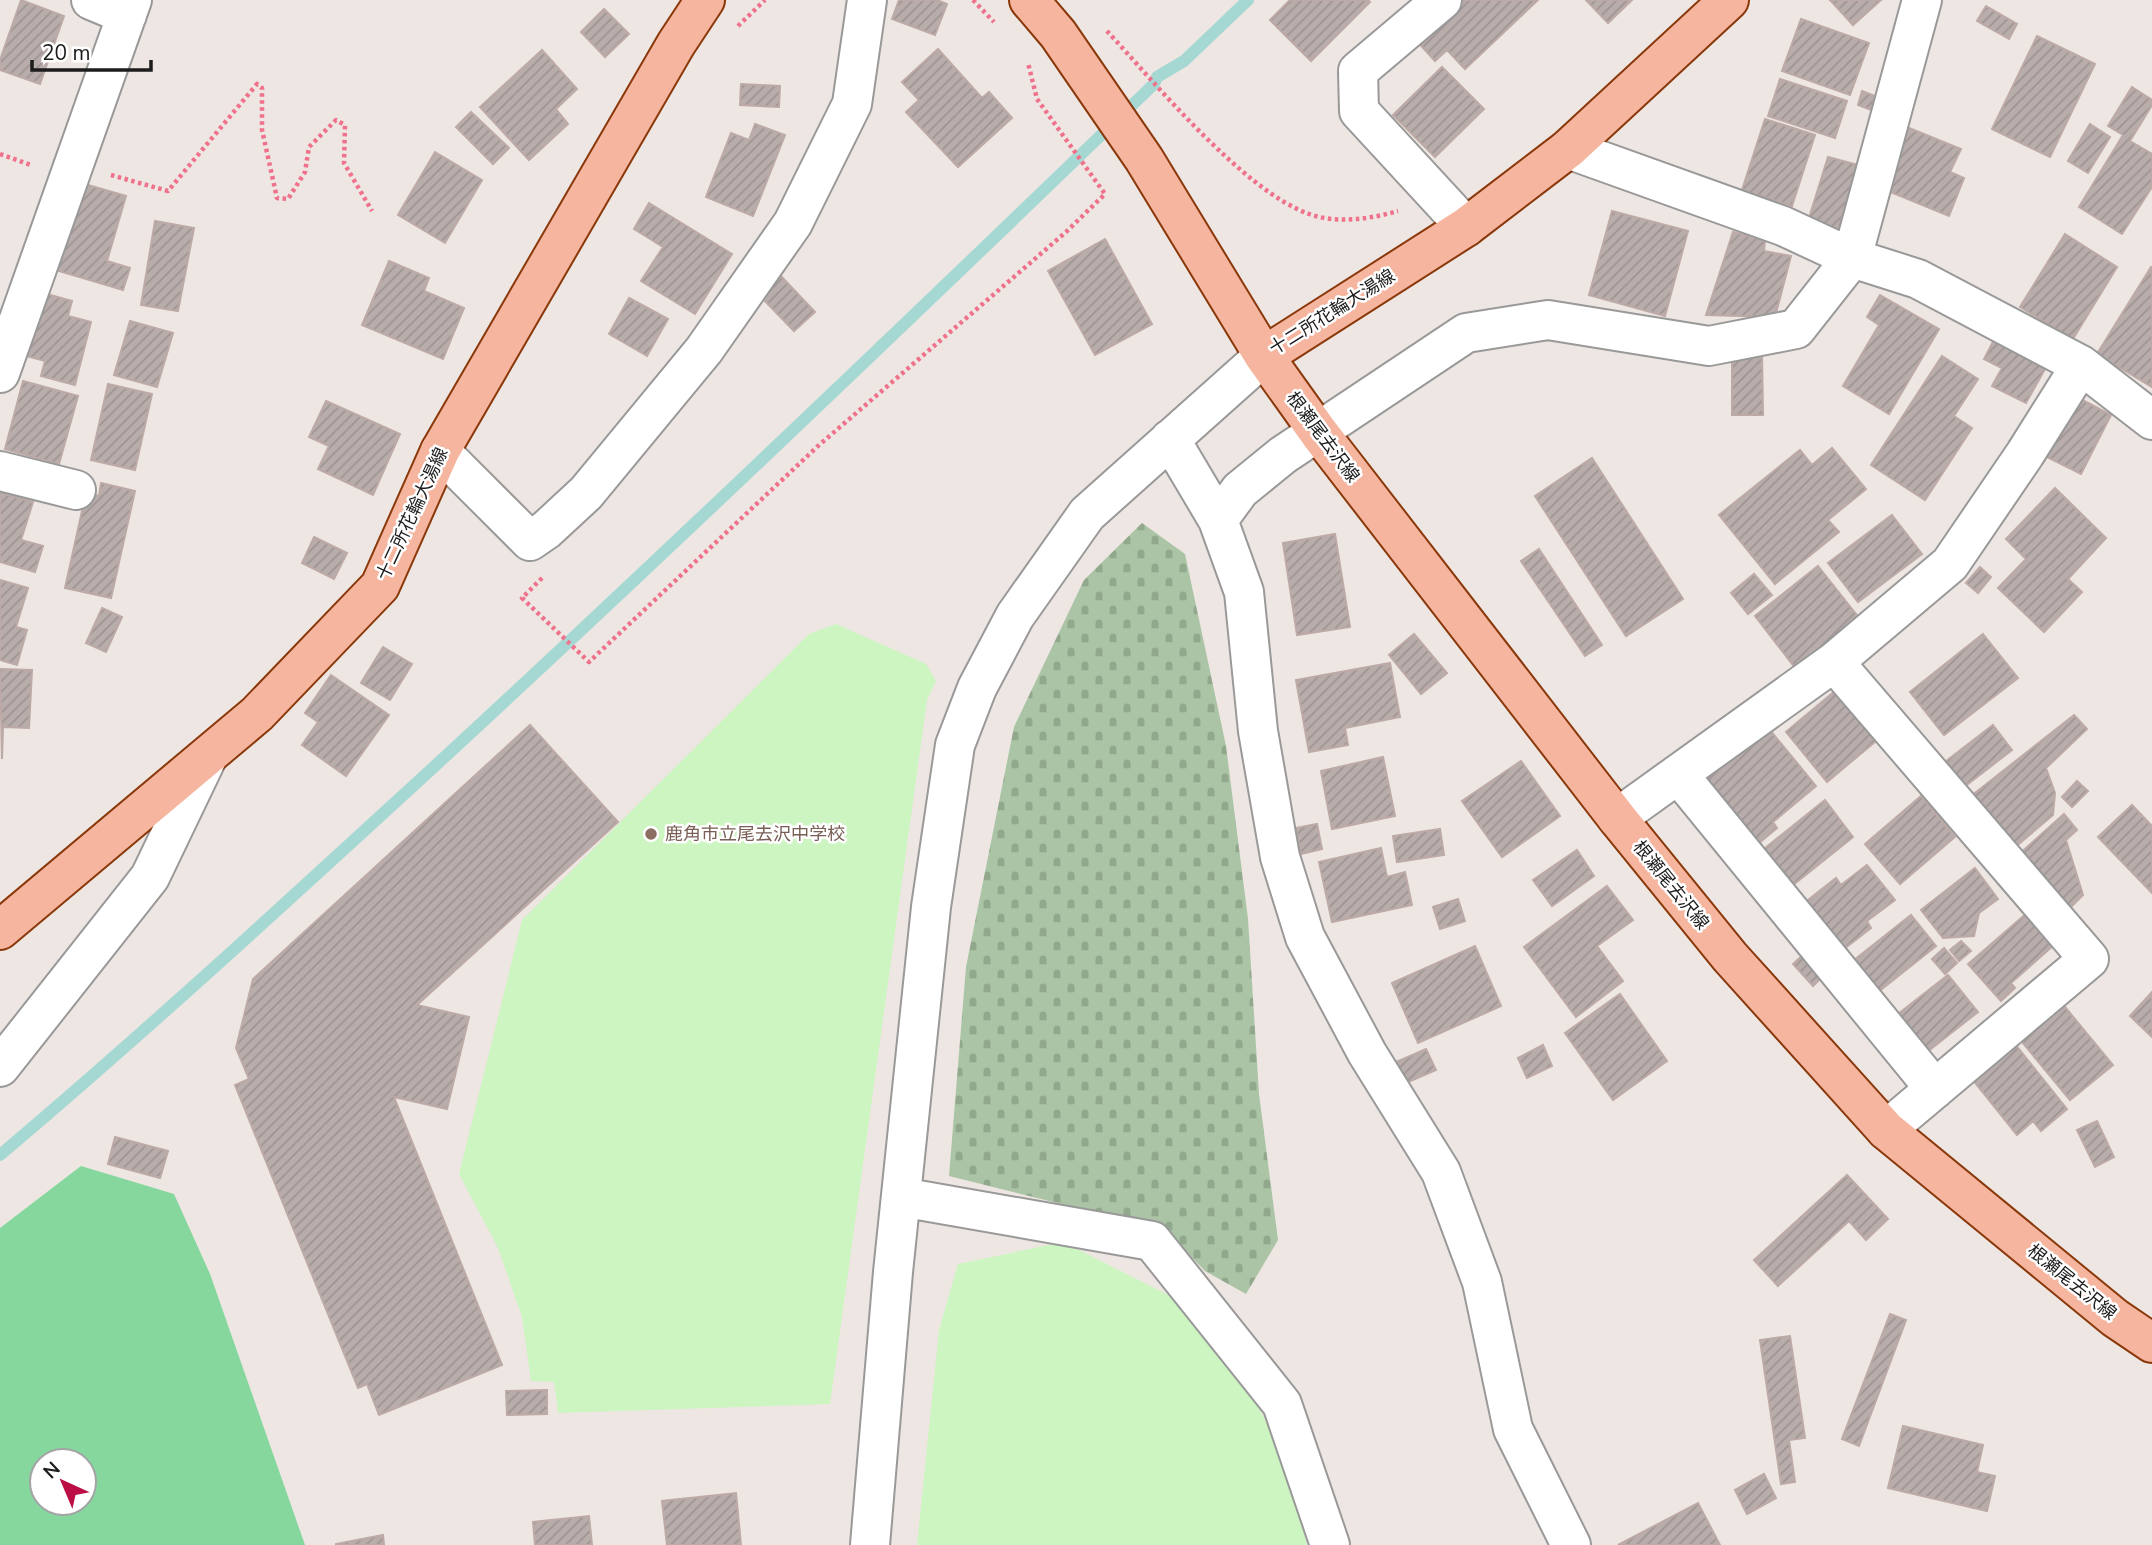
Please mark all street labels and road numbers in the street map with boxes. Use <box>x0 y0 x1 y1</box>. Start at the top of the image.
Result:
street label: 十二所花輪大湯線 <box>1265 264 1399 360</box>
street label: 根瀬尾去沢線 <box>1281 387 1365 487</box>
street label: 十二所花輪大湯線 <box>371 444 453 584</box>
street label: 根瀬尾去沢線 <box>1628 835 1714 935</box>
street label: 根瀬尾去沢線 <box>2022 1239 2122 1325</box>

